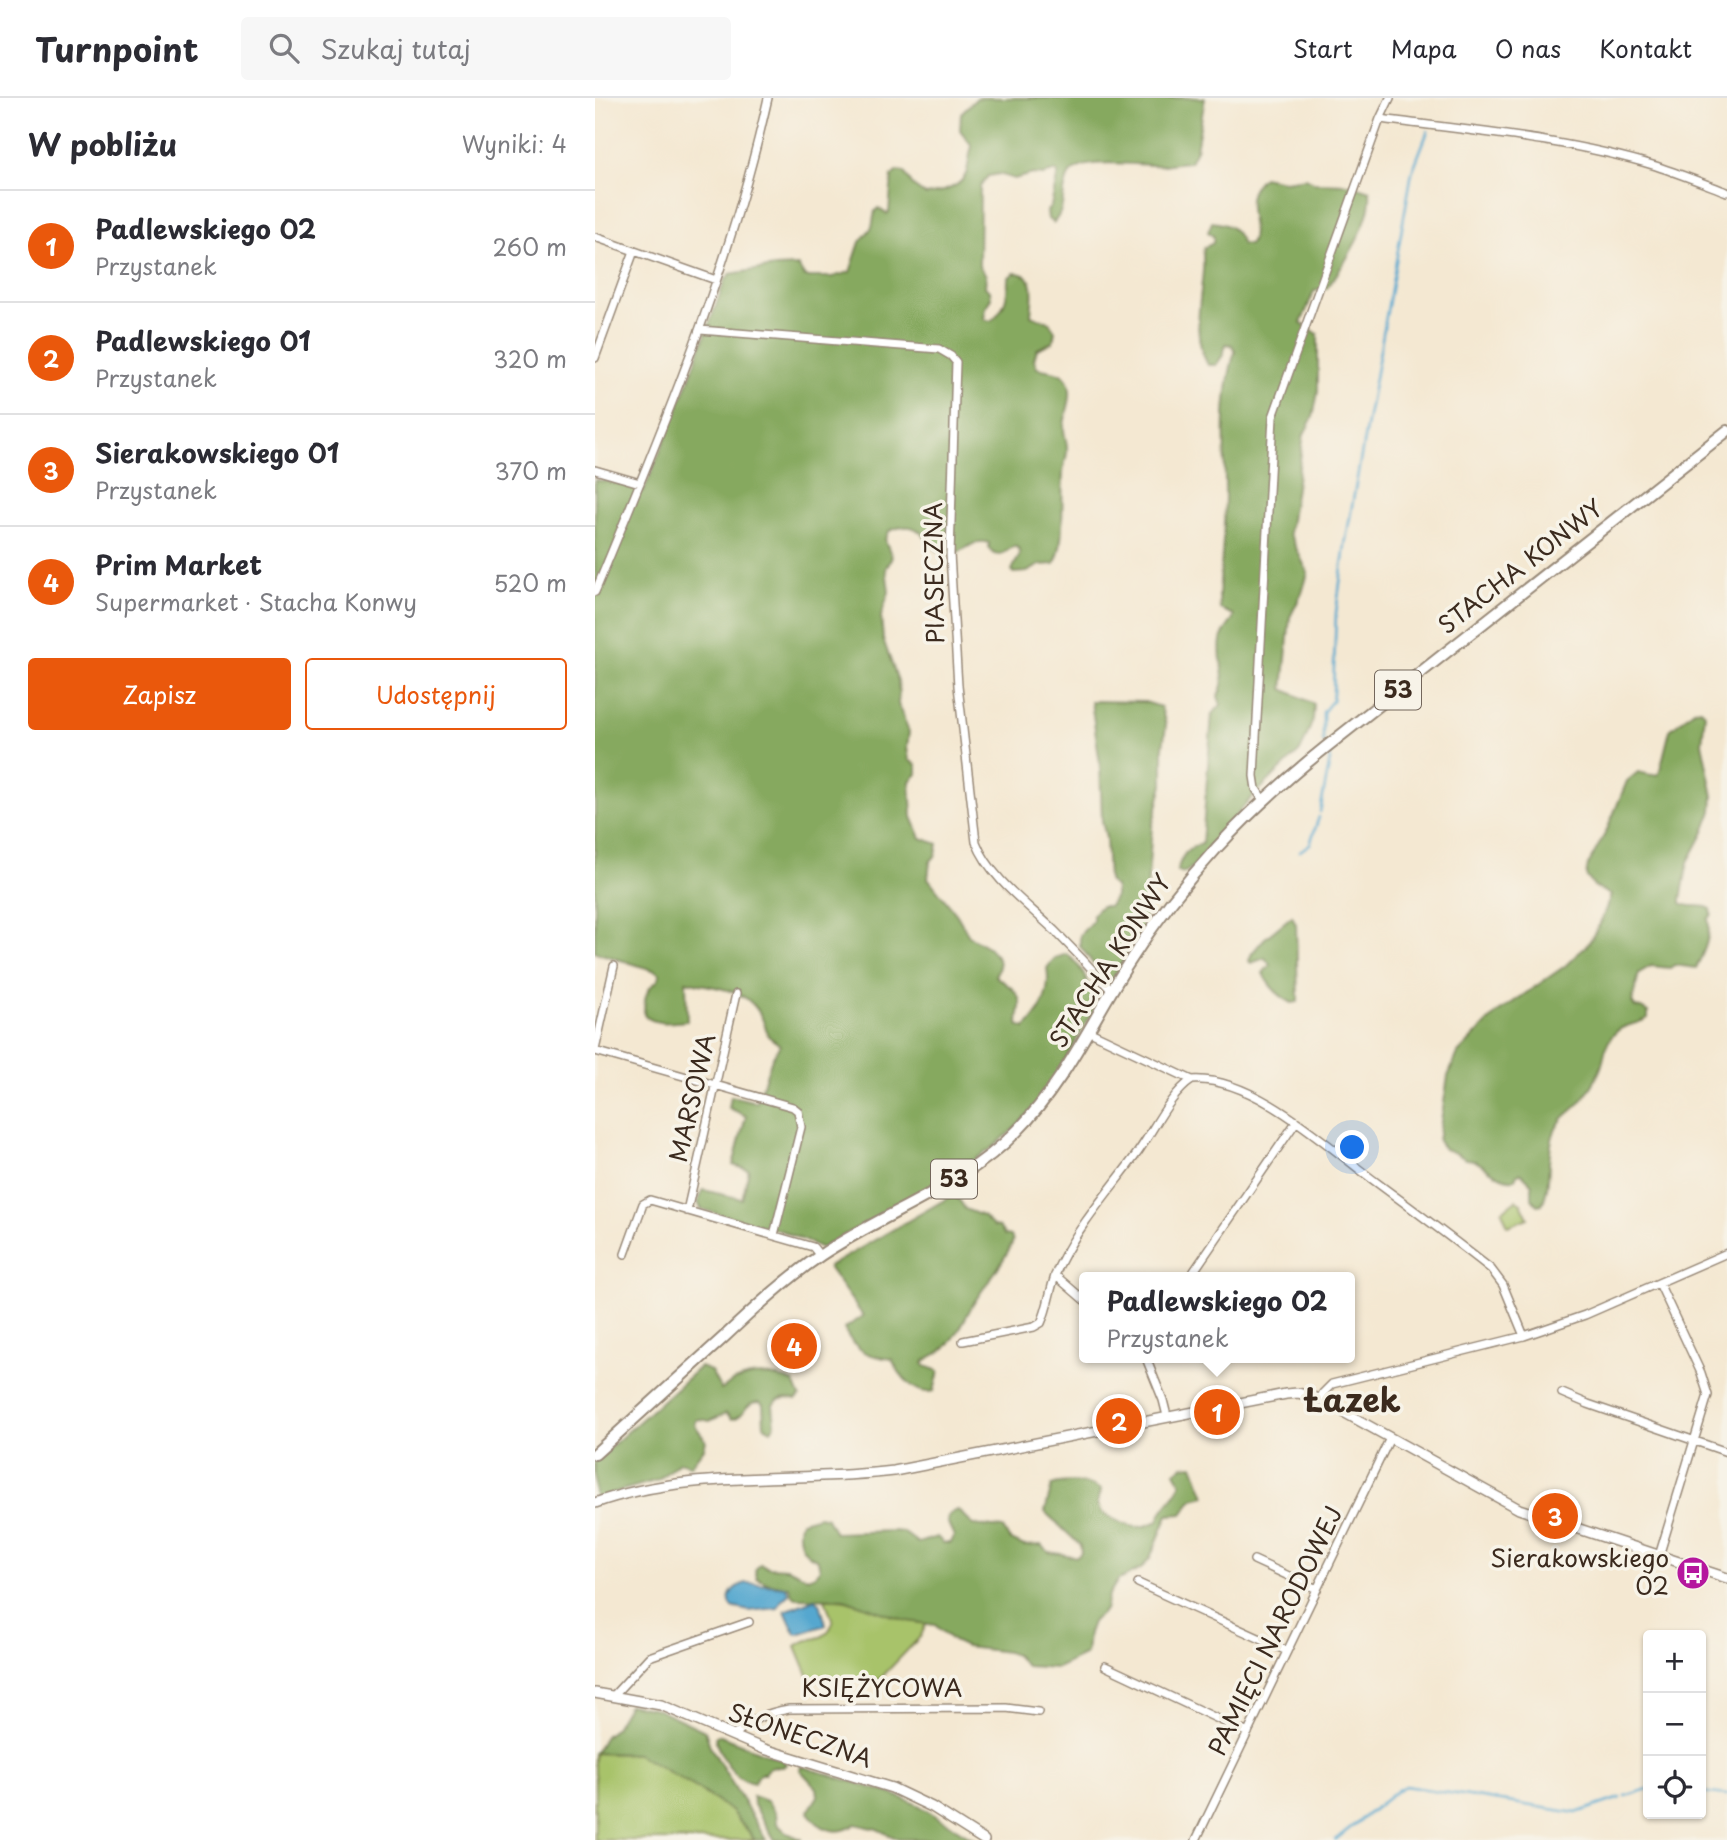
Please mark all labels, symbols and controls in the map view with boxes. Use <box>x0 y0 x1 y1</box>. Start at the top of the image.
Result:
search box <box>241 17 731 80</box>
text: Turnpoint <box>35 23 199 73</box>
icon: search <box>265 29 303 67</box>
text: Szukaj tutaj <box>321 29 471 68</box>
text: Start <box>1293 30 1353 66</box>
text: Mapa <box>1391 30 1457 66</box>
text: O nas <box>1495 30 1561 66</box>
text: Kontakt <box>1599 30 1692 66</box>
text: W pobliżu <box>28 121 177 166</box>
text: Wyniki: 4 <box>462 126 567 161</box>
text: Padlewskiego 02 <box>95 209 316 248</box>
text: 1 <box>46 229 57 264</box>
text: 260 m <box>492 229 567 264</box>
text: Przystanek <box>95 248 217 283</box>
text: Padlewskiego 01 <box>95 321 311 360</box>
text: 2 <box>43 341 59 376</box>
text: 320 m <box>493 341 567 376</box>
text: Przystanek <box>95 360 217 395</box>
text: Sierakowskiego 01 <box>95 433 339 472</box>
text: 3 <box>43 453 59 488</box>
text: 370 m <box>494 453 567 488</box>
text: Przystanek <box>95 472 217 507</box>
street label: STACHA KONWY <box>1429 489 1610 642</box>
street label: PIASECZNA <box>914 502 952 644</box>
text: Prim Market <box>95 545 262 584</box>
text: 4 <box>43 565 59 600</box>
text: 520 m <box>494 565 567 600</box>
text: Supermarket · Stacha Konwy <box>95 584 417 619</box>
button: Zapisz <box>28 658 291 730</box>
button: Udostępnij <box>305 658 567 730</box>
road number: 53 <box>1375 670 1421 710</box>
street label: STACHA KONWY <box>1039 866 1179 1054</box>
street label: MARSOWA <box>659 1030 723 1165</box>
your location <box>1335 1130 1369 1164</box>
road number: 53 <box>931 1160 977 1198</box>
popup <box>1079 1272 1355 1363</box>
text: Padlewskiego 02 <box>1107 1281 1327 1320</box>
pin: 4 <box>771 1320 817 1372</box>
text: Przystanek <box>1107 1320 1229 1355</box>
district label: Łazek <box>1303 1375 1401 1423</box>
pin: 1 <box>1194 1386 1240 1438</box>
pin: 2 <box>1096 1395 1142 1447</box>
pin: 3 <box>1532 1490 1578 1542</box>
street label: PAMIĘCI NARODOWEJ <box>1198 1499 1350 1761</box>
place label: Sierakowskiego 02 <box>1490 1539 1669 1603</box>
bus stop icon: Sierakowskiego 02 <box>1674 1554 1712 1592</box>
map controls <box>1643 1630 1706 1819</box>
button: + <box>1643 1630 1706 1693</box>
street label: KSIĘŻYCOWA <box>802 1669 962 1705</box>
street label: SŁONECZNA <box>724 1693 877 1776</box>
button: − <box>1643 1693 1706 1756</box>
button: locate <box>1643 1756 1706 1819</box>

